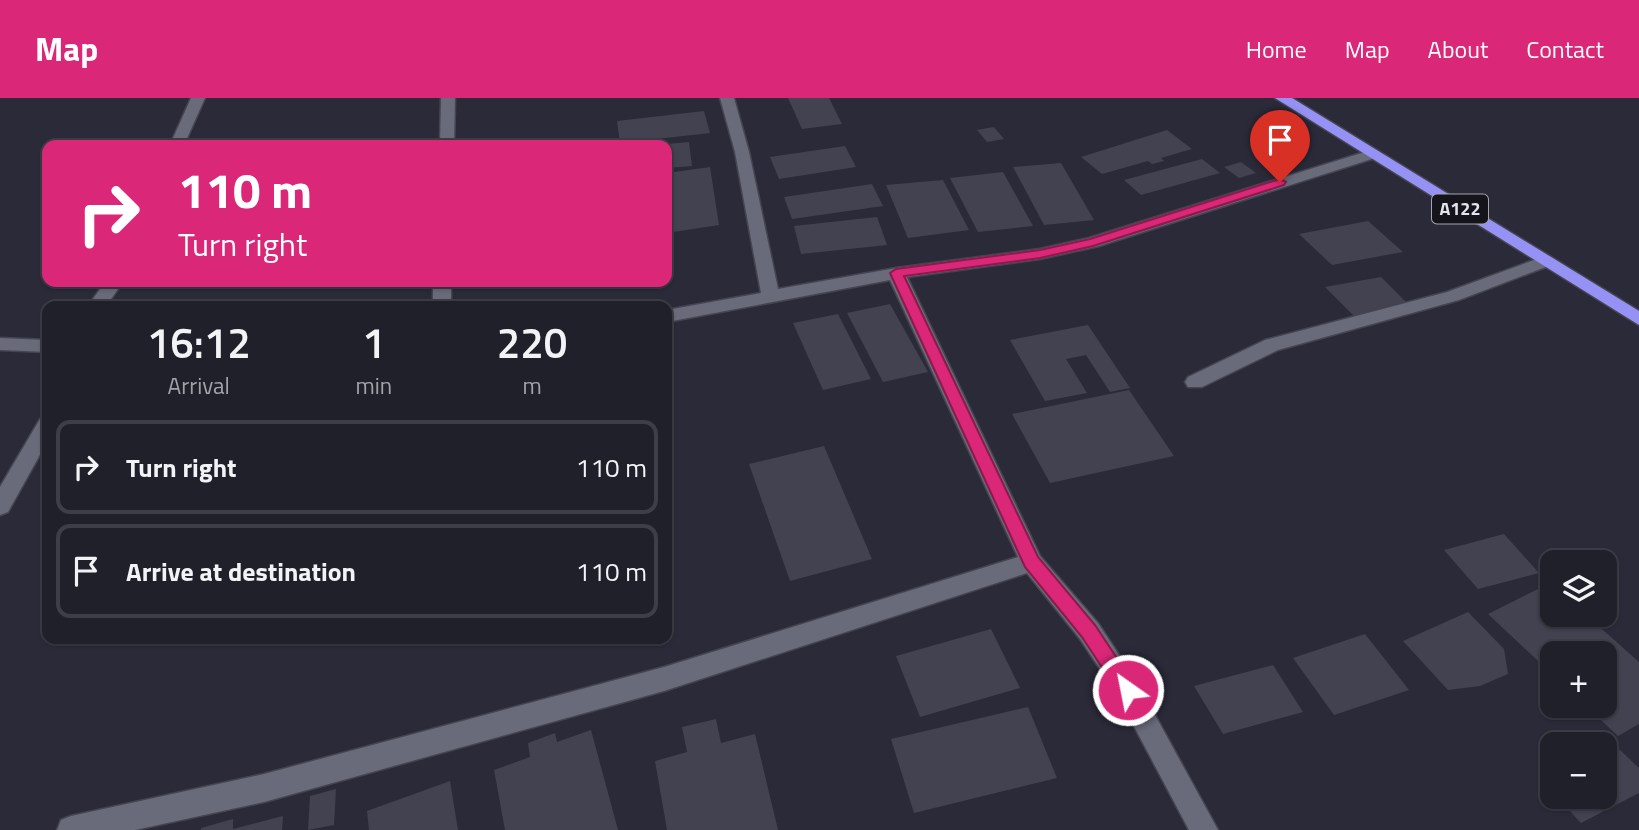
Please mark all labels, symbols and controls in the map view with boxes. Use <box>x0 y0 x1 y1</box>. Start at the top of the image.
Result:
text: Map <box>35 24 98 74</box>
text: Home <box>1246 31 1307 67</box>
text: Map <box>1345 31 1390 67</box>
text: About <box>1428 31 1488 67</box>
text: Contact <box>1526 31 1604 67</box>
pin <box>1250 110 1310 182</box>
icon: arrive <box>1261 121 1299 159</box>
text: 110 m <box>178 152 312 227</box>
icon: right <box>63 168 154 259</box>
road number: A122 <box>1432 194 1488 224</box>
text: Turn right <box>178 220 307 268</box>
text: 16:12 <box>147 310 251 374</box>
text: 1 <box>362 310 386 374</box>
text: 220 <box>497 310 567 374</box>
text: Arrival <box>168 368 230 403</box>
text: min <box>355 368 392 403</box>
text: m <box>522 368 542 403</box>
icon: right <box>67 448 105 486</box>
text: Turn right <box>126 448 237 487</box>
text: 110 m <box>576 448 647 487</box>
map controls <box>1540 550 1617 809</box>
button: layers <box>1540 550 1617 627</box>
icon: arrive <box>67 552 105 590</box>
text: Arrive at destination <box>126 552 356 591</box>
text: 110 m <box>576 552 647 591</box>
button: + <box>1540 641 1617 718</box>
position arrow <box>1091 653 1165 727</box>
button: − <box>1540 732 1617 809</box>

